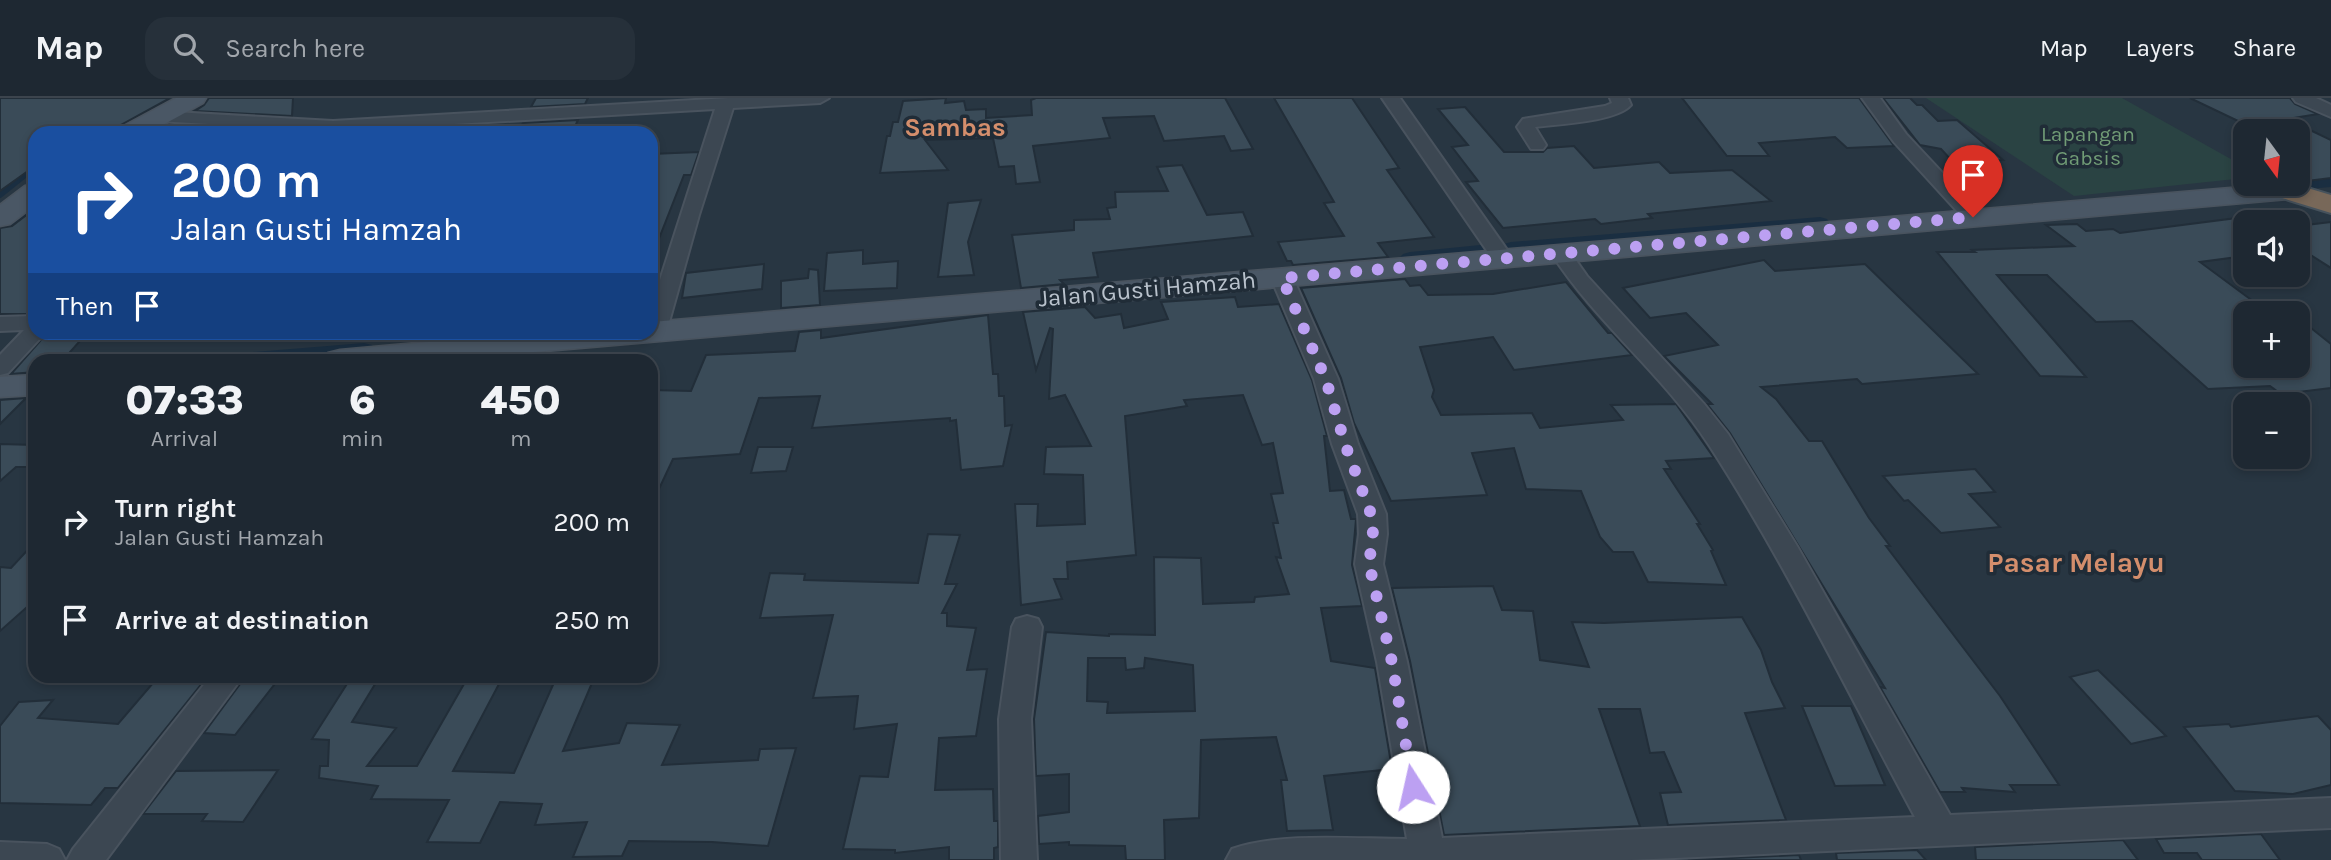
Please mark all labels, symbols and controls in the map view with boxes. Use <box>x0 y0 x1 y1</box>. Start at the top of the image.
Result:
search box <box>145 17 635 80</box>
text: Map <box>35 29 103 67</box>
icon: search <box>169 29 207 67</box>
text: Search here <box>225 33 365 64</box>
text: Map <box>2040 34 2088 62</box>
text: Layers <box>2126 34 2195 62</box>
text: Share <box>2233 34 2296 62</box>
district label: Sambas <box>904 112 1006 143</box>
north arrow <box>2233 119 2310 196</box>
map controls <box>2233 119 2310 469</box>
park label: Lapangan Gabsis <box>2041 122 2135 170</box>
pin <box>1943 145 2003 217</box>
text: 200 m <box>171 152 322 209</box>
icon: right <box>56 154 147 245</box>
icon: arrive <box>1954 156 1992 194</box>
button: sound <box>2233 210 2310 287</box>
text: Jalan Gusti Hamzah <box>171 211 462 248</box>
street label: Jalan Gusti Hamzah <box>1037 266 1257 312</box>
icon: arrive <box>128 287 166 325</box>
text: Then <box>56 291 114 322</box>
button: + <box>2233 301 2310 378</box>
text: 07:33 <box>125 375 244 425</box>
text: 6 <box>349 375 376 425</box>
text: 450 <box>481 375 561 425</box>
button: − <box>2233 392 2310 469</box>
text: Arrival <box>151 425 218 452</box>
text: min <box>341 425 383 452</box>
text: m <box>510 425 531 452</box>
text: Turn right <box>115 493 236 524</box>
icon: right <box>56 503 94 541</box>
text: 200 m <box>554 507 630 538</box>
text: Jalan Gusti Hamzah <box>115 524 324 551</box>
district label: Pasar Melayu <box>1987 546 2165 579</box>
icon: arrive <box>56 601 94 639</box>
text: Arrive at destination <box>115 605 369 636</box>
text: 250 m <box>554 605 630 636</box>
position arrow <box>1376 750 1450 824</box>

